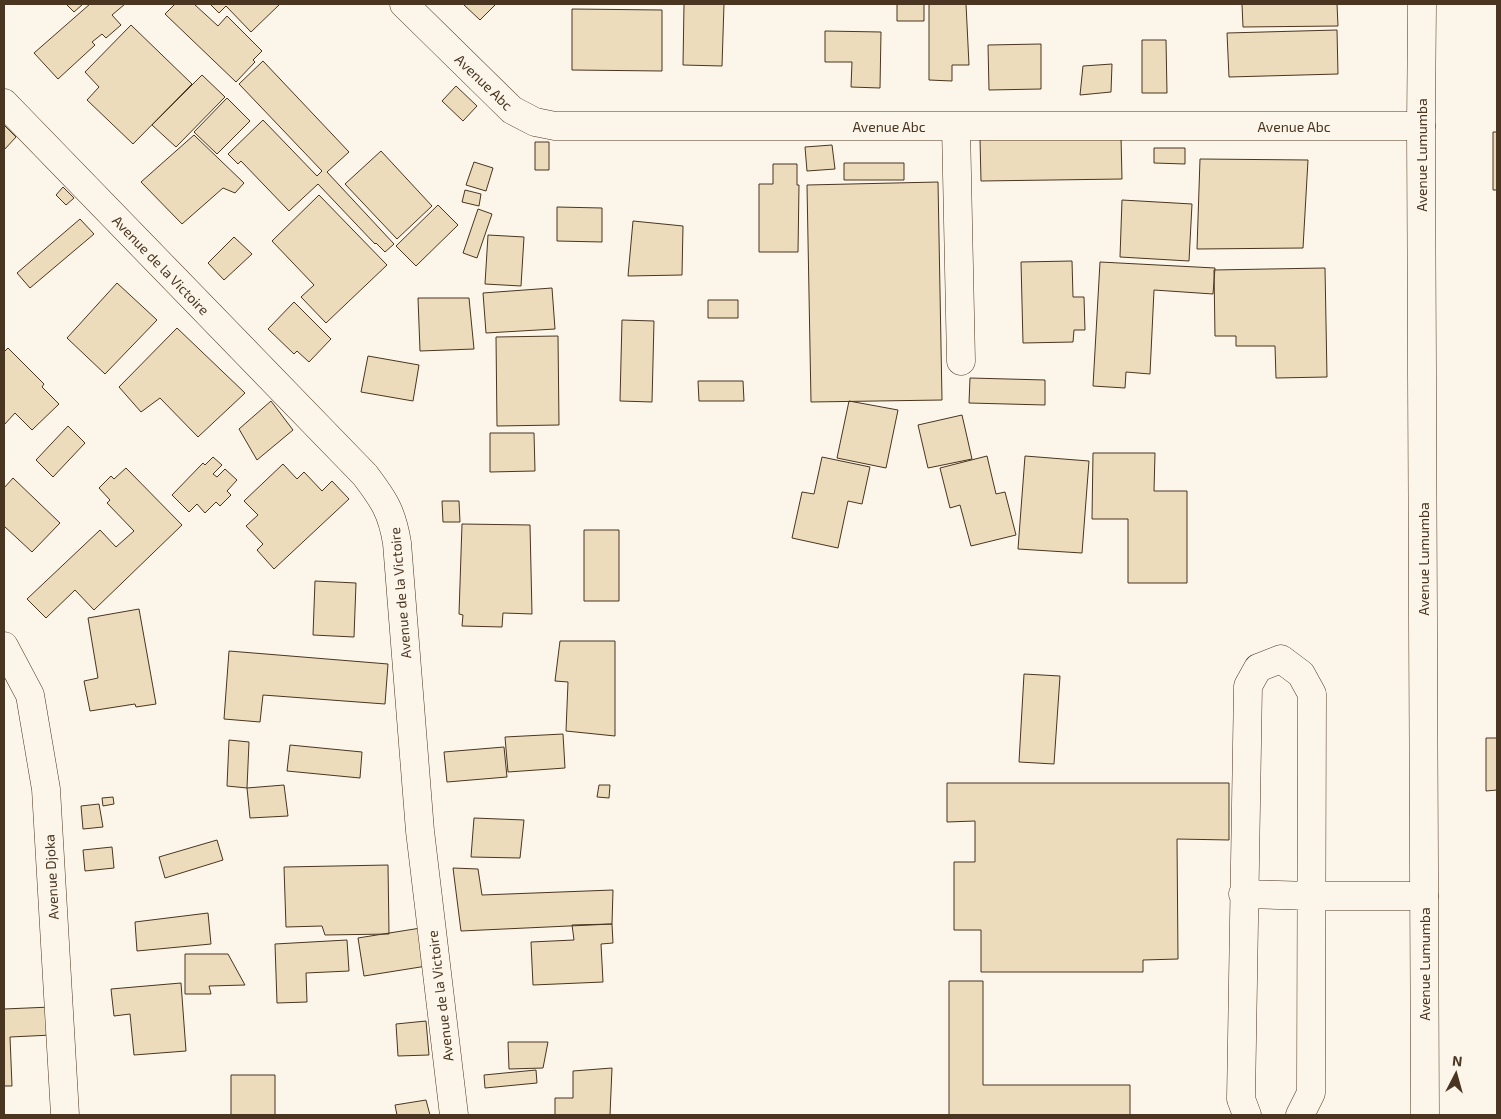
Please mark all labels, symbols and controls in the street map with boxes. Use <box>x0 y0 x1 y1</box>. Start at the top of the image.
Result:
street label: Avenue Abc <box>452 50 516 114</box>
street label: Avenue Lumumba <box>1413 98 1430 212</box>
street label: Avenue Abc <box>852 118 926 135</box>
street label: Avenue Abc <box>1257 118 1331 135</box>
street label: Avenue de la Victoire <box>109 212 213 318</box>
street label: Avenue Lumumba <box>1415 502 1432 616</box>
street label: Avenue de la Victoire <box>386 527 414 659</box>
street label: Avenue Djoka <box>40 834 62 920</box>
street label: Avenue Lumumba <box>1416 907 1433 1021</box>
street label: Avenue de la Victoire <box>424 930 456 1062</box>
north arrow <box>1431 1049 1481 1099</box>
text: N <box>1451 1052 1463 1070</box>

